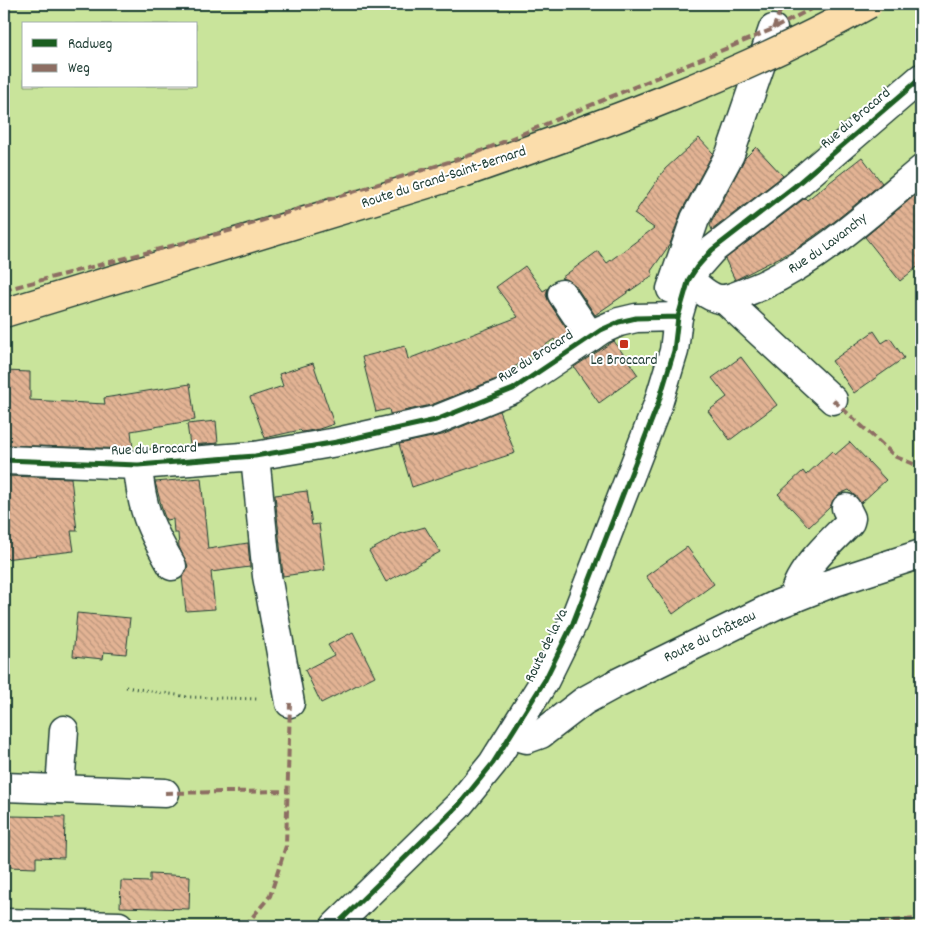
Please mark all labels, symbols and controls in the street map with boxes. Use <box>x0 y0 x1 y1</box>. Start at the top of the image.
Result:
legend <box>22 22 198 88</box>
text: Radweg <box>68 34 112 56</box>
text: Weg <box>68 58 90 80</box>
street label: Rue du Brocard <box>816 83 896 155</box>
street label: Route du Grand-Saint-Bernard <box>359 141 529 215</box>
street label: Rue du Lavanchy <box>784 208 873 280</box>
street label: Rue du Brocard <box>494 325 578 389</box>
marker: Le Broccard <box>618 338 630 350</box>
place label: Le Broccard <box>590 350 658 372</box>
street label: Rue du Brocard <box>111 438 197 462</box>
street label: Route de la Ya <box>520 605 575 687</box>
street label: Route du Château <box>660 605 760 669</box>

